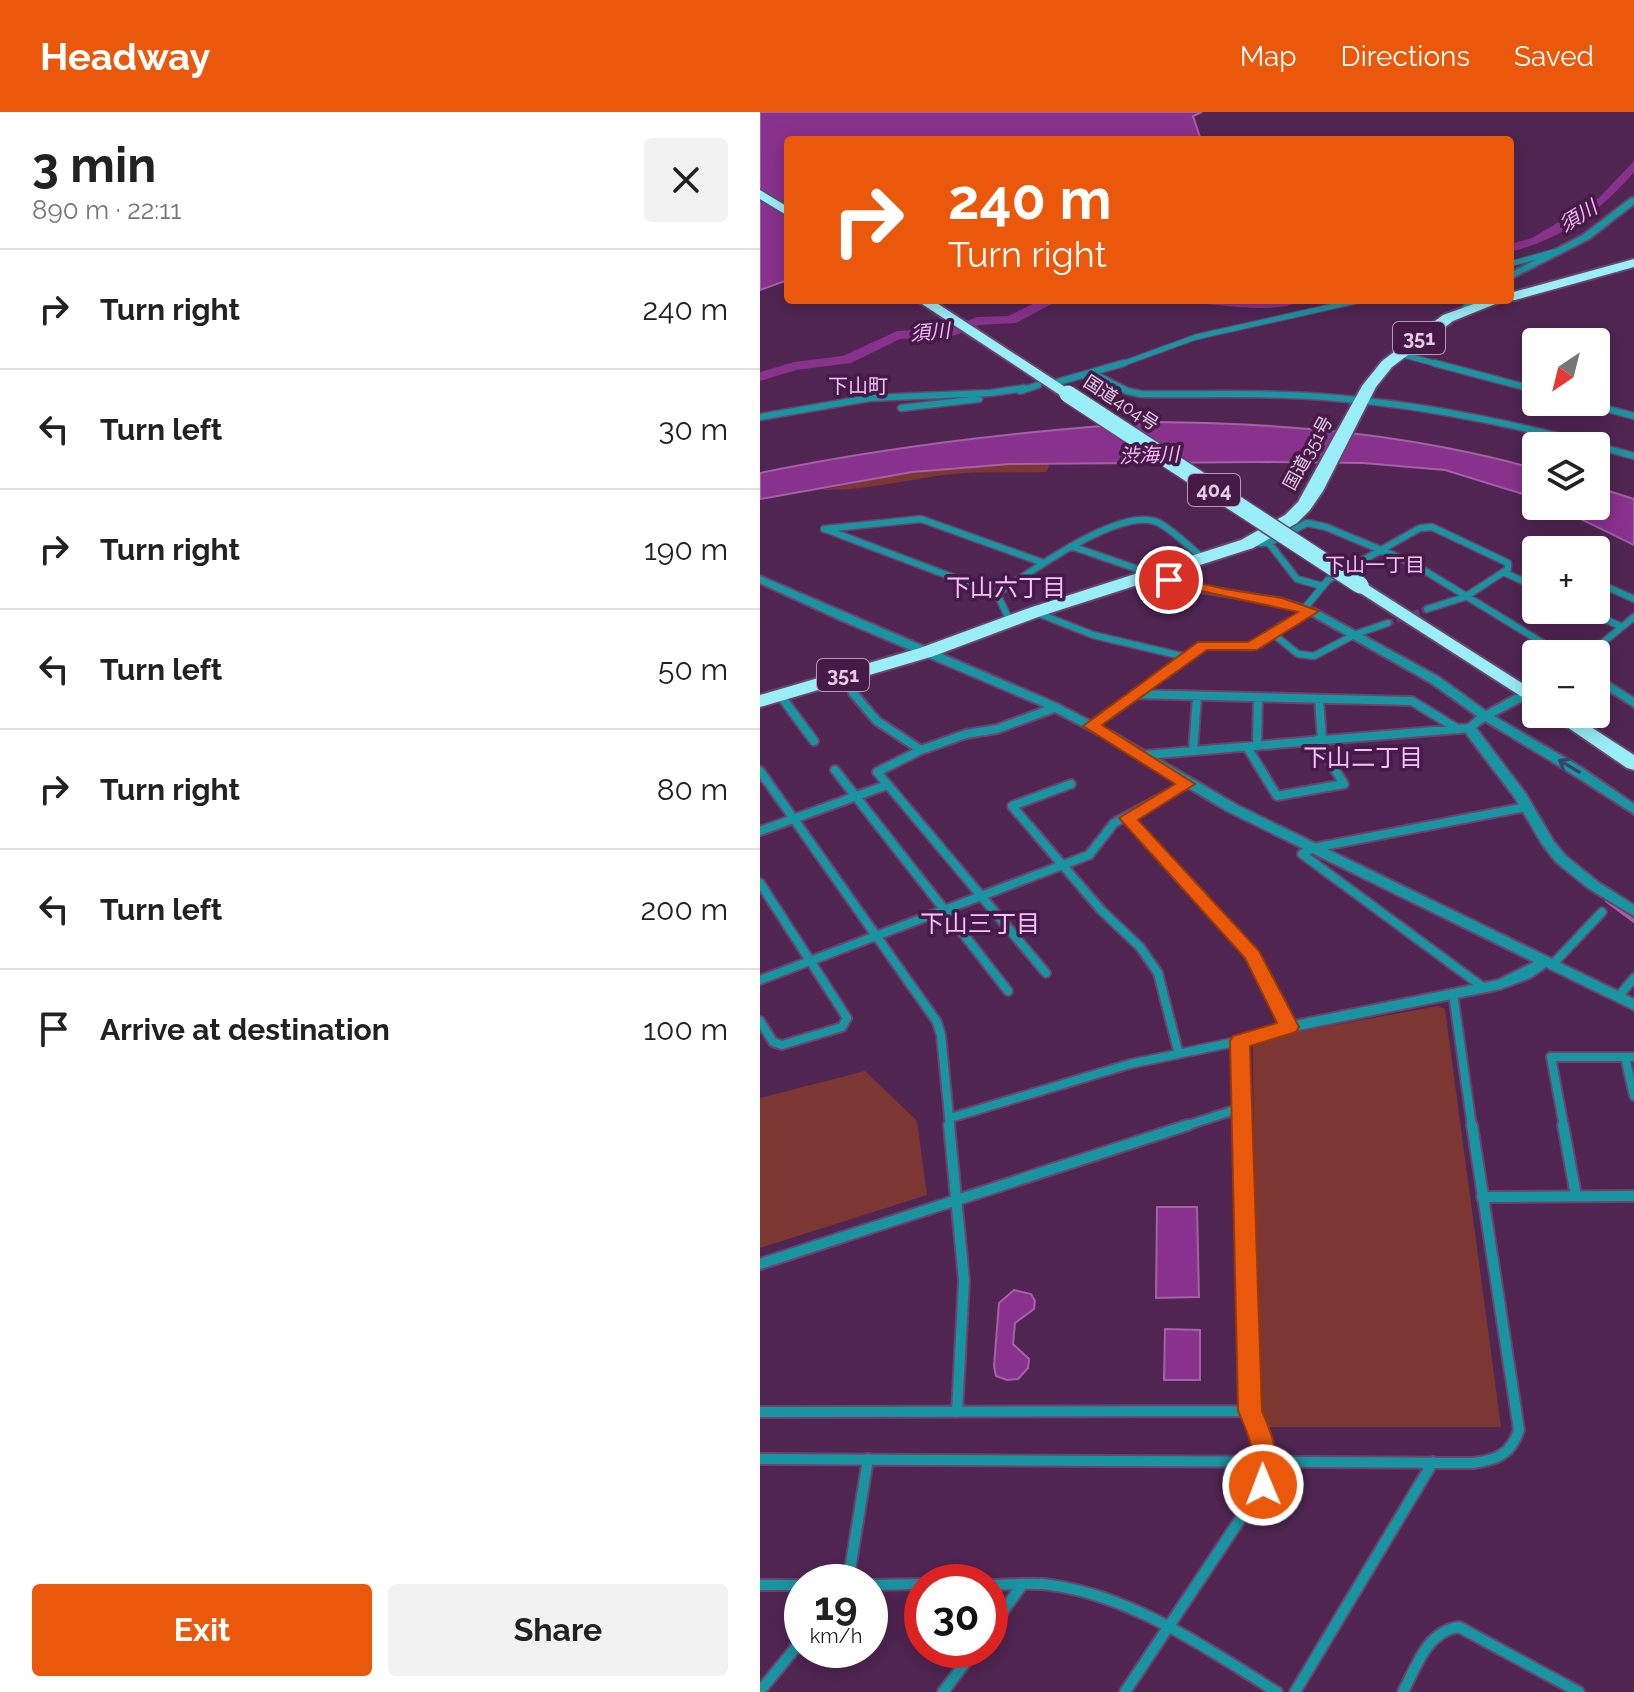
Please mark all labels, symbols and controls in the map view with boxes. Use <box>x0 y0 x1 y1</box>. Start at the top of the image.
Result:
text: Headway <box>40 34 210 79</box>
text: Map <box>1240 40 1297 73</box>
text: Directions <box>1341 40 1470 73</box>
text: Saved <box>1514 40 1594 73</box>
text: 3 min <box>32 137 156 193</box>
button: close <box>644 138 728 222</box>
text: 240 m <box>948 166 1112 232</box>
icon: right <box>816 168 920 272</box>
water label: 須川 <box>1555 194 1603 237</box>
text: 890 m · 22:11 <box>32 195 182 225</box>
text: Turn right <box>948 233 1107 275</box>
icon: right <box>32 287 76 331</box>
text: Turn right <box>100 292 240 327</box>
text: 240 m <box>642 292 728 327</box>
water label: 須川 <box>909 318 953 346</box>
road number: 351 <box>1393 322 1445 354</box>
north arrow <box>1522 328 1610 416</box>
map controls <box>1522 328 1610 728</box>
street label: 国道404号 <box>1080 371 1162 434</box>
district label: 下山町 <box>828 374 888 398</box>
icon: left <box>32 407 76 451</box>
text: Turn left <box>100 412 222 447</box>
text: 30 m <box>658 412 728 447</box>
street label: 国道351号 <box>1279 412 1336 493</box>
button: layers <box>1522 432 1610 520</box>
water label: 渋海川 <box>1119 442 1181 468</box>
road number: 404 <box>1188 474 1240 506</box>
icon: right <box>32 527 76 571</box>
text: Turn right <box>100 532 240 567</box>
text: 190 m <box>644 532 728 567</box>
button: + <box>1522 536 1610 624</box>
pin <box>1135 546 1203 614</box>
district label: 下山一丁目 <box>1325 553 1425 577</box>
icon: arrive <box>1147 558 1191 602</box>
district label: 下山六丁目 <box>946 573 1066 602</box>
button: − <box>1522 640 1610 728</box>
icon: left <box>32 647 76 691</box>
text: Turn left <box>100 652 222 687</box>
text: 50 m <box>658 652 728 687</box>
road number: 351 <box>817 659 869 691</box>
district label: 下山二丁目 <box>1303 743 1423 772</box>
one-way arrow <box>1558 758 1581 774</box>
icon: right <box>32 767 76 811</box>
text: Turn right <box>100 772 240 807</box>
text: 80 m <box>657 772 728 807</box>
icon: left <box>32 887 76 931</box>
text: Turn left <box>100 892 222 927</box>
text: 200 m <box>640 892 728 927</box>
district label: 下山三丁目 <box>920 909 1040 938</box>
icon: arrive <box>32 1007 76 1051</box>
text: Arrive at destination <box>100 1012 390 1047</box>
text: 100 m <box>643 1012 728 1047</box>
position arrow <box>1221 1443 1305 1527</box>
speed limit sign: 30 <box>904 1564 1008 1668</box>
text: 19 <box>814 1582 858 1629</box>
button: Exit <box>32 1584 372 1676</box>
button: Share <box>388 1584 728 1676</box>
text: km/h <box>810 1624 862 1648</box>

